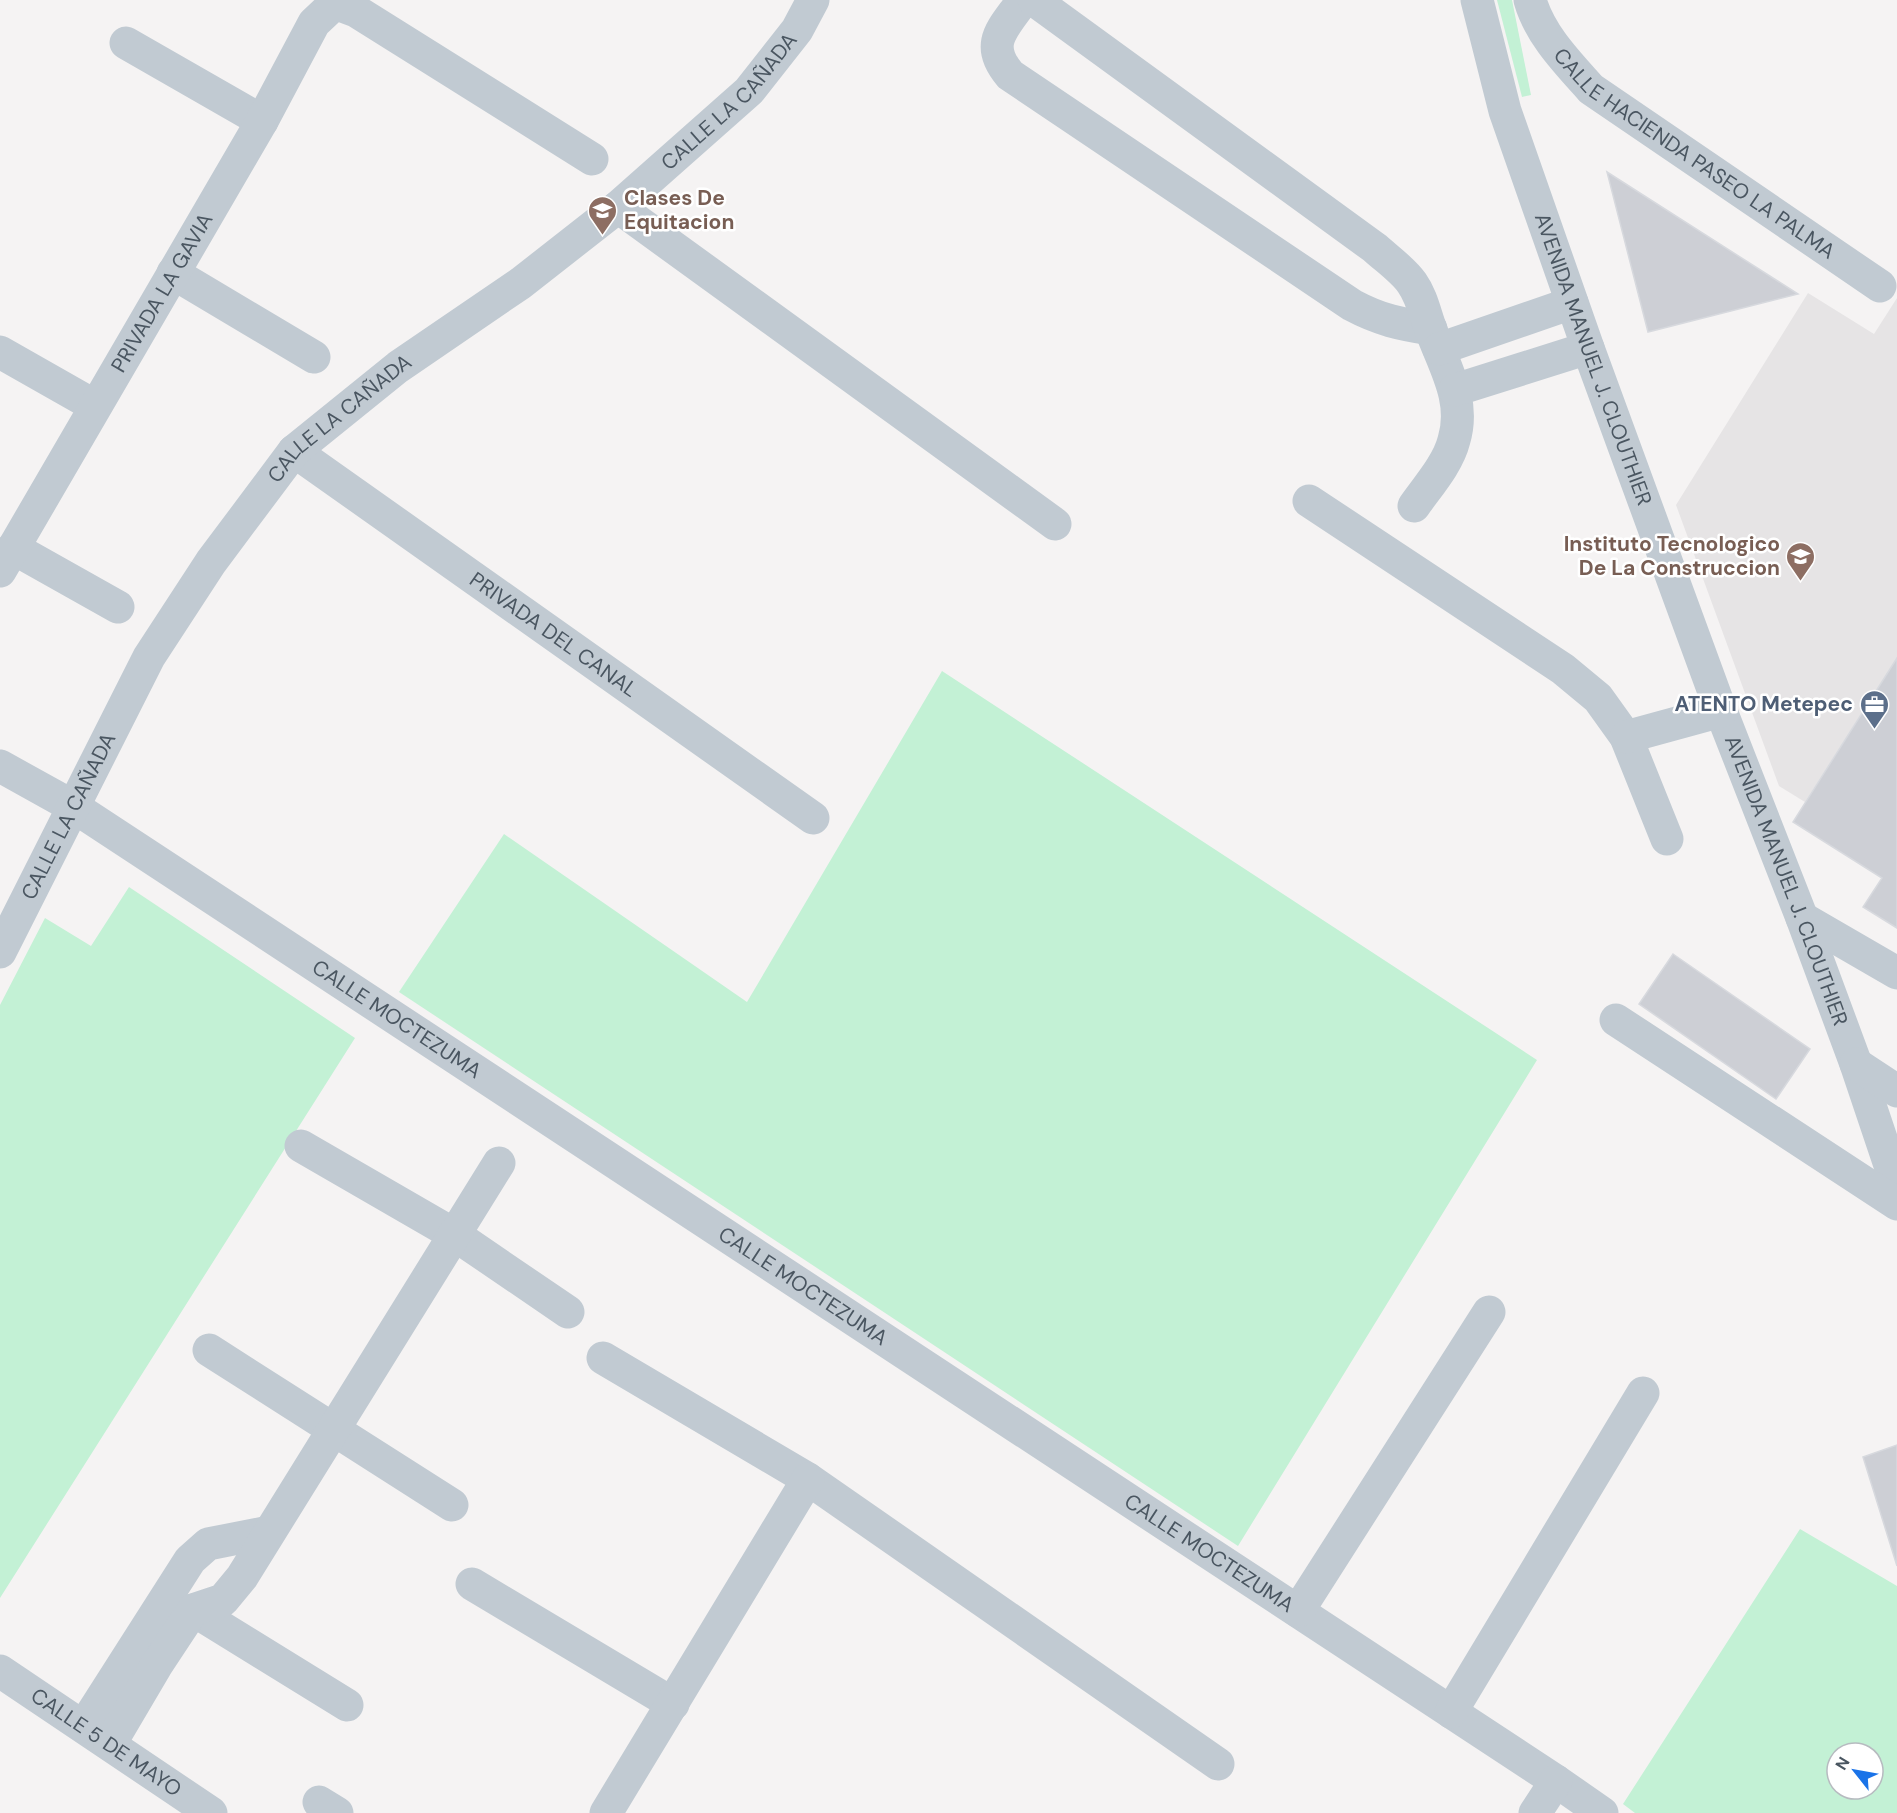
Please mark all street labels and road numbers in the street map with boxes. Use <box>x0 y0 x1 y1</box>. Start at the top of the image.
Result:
street label: CALLE LA CAÑADA <box>655 27 804 176</box>
street label: CALLE HACIENDA PASEO LA PALMA <box>1547 42 1841 265</box>
street label: PRIVADA LA GAVIA <box>105 208 219 378</box>
street label: AVENIDA MANUEL J. CLOUTHIER <box>1528 209 1659 509</box>
street label: CALLE LA CAÑADA <box>261 348 417 488</box>
street label: PRIVADA DEL CANAL <box>464 566 643 704</box>
street label: CALLE LA CAÑADA <box>15 728 122 904</box>
street label: AVENIDA MANUEL J. CLOUTHIER <box>1718 731 1855 1030</box>
street label: CALLE MOCTEZUMA <box>307 953 487 1085</box>
street label: CALLE MOCTEZUMA <box>713 1220 893 1352</box>
street label: CALLE MOCTEZUMA <box>1119 1487 1299 1619</box>
street label: CALLE 5 DE MAYO <box>25 1682 187 1803</box>

